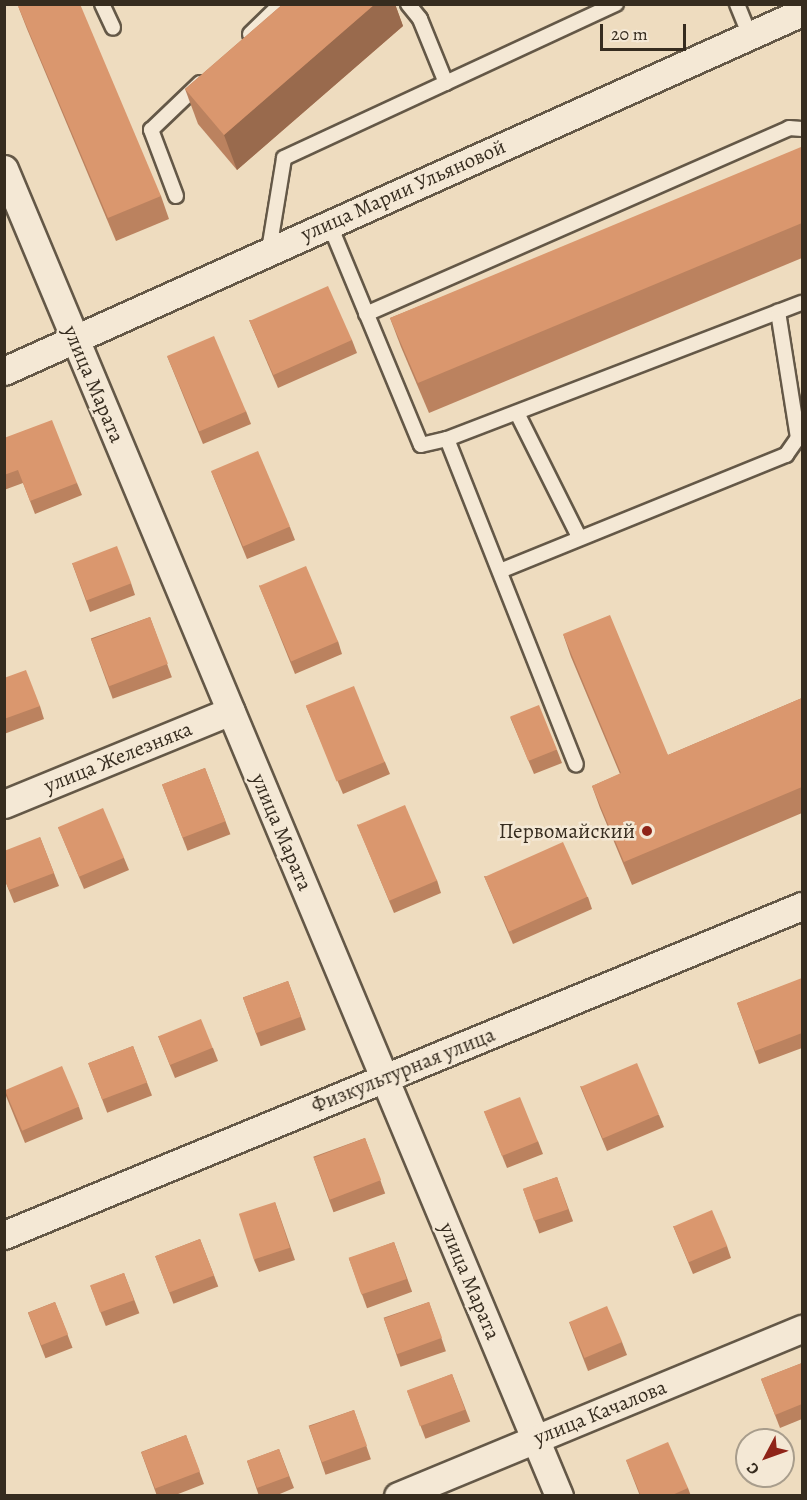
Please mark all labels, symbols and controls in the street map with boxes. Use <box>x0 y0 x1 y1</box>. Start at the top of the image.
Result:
scale bar <box>603 12 688 50</box>
text: 20 m <box>611 22 648 46</box>
street label: улица Марии Ульяновой <box>297 133 509 247</box>
street label: улица Марата <box>58 322 130 446</box>
street label: улица Железняка <box>40 716 196 798</box>
street label: улица Марата <box>246 770 318 894</box>
place label: Первомайский <box>499 818 635 844</box>
marker: Первомайский <box>640 824 654 838</box>
street label: Физкультурная улица <box>307 1022 499 1118</box>
street label: улица Марата <box>434 1219 506 1343</box>
street label: улица Качалова <box>530 1374 670 1450</box>
north arrow <box>735 1428 795 1488</box>
text: С <box>741 1458 764 1479</box>

